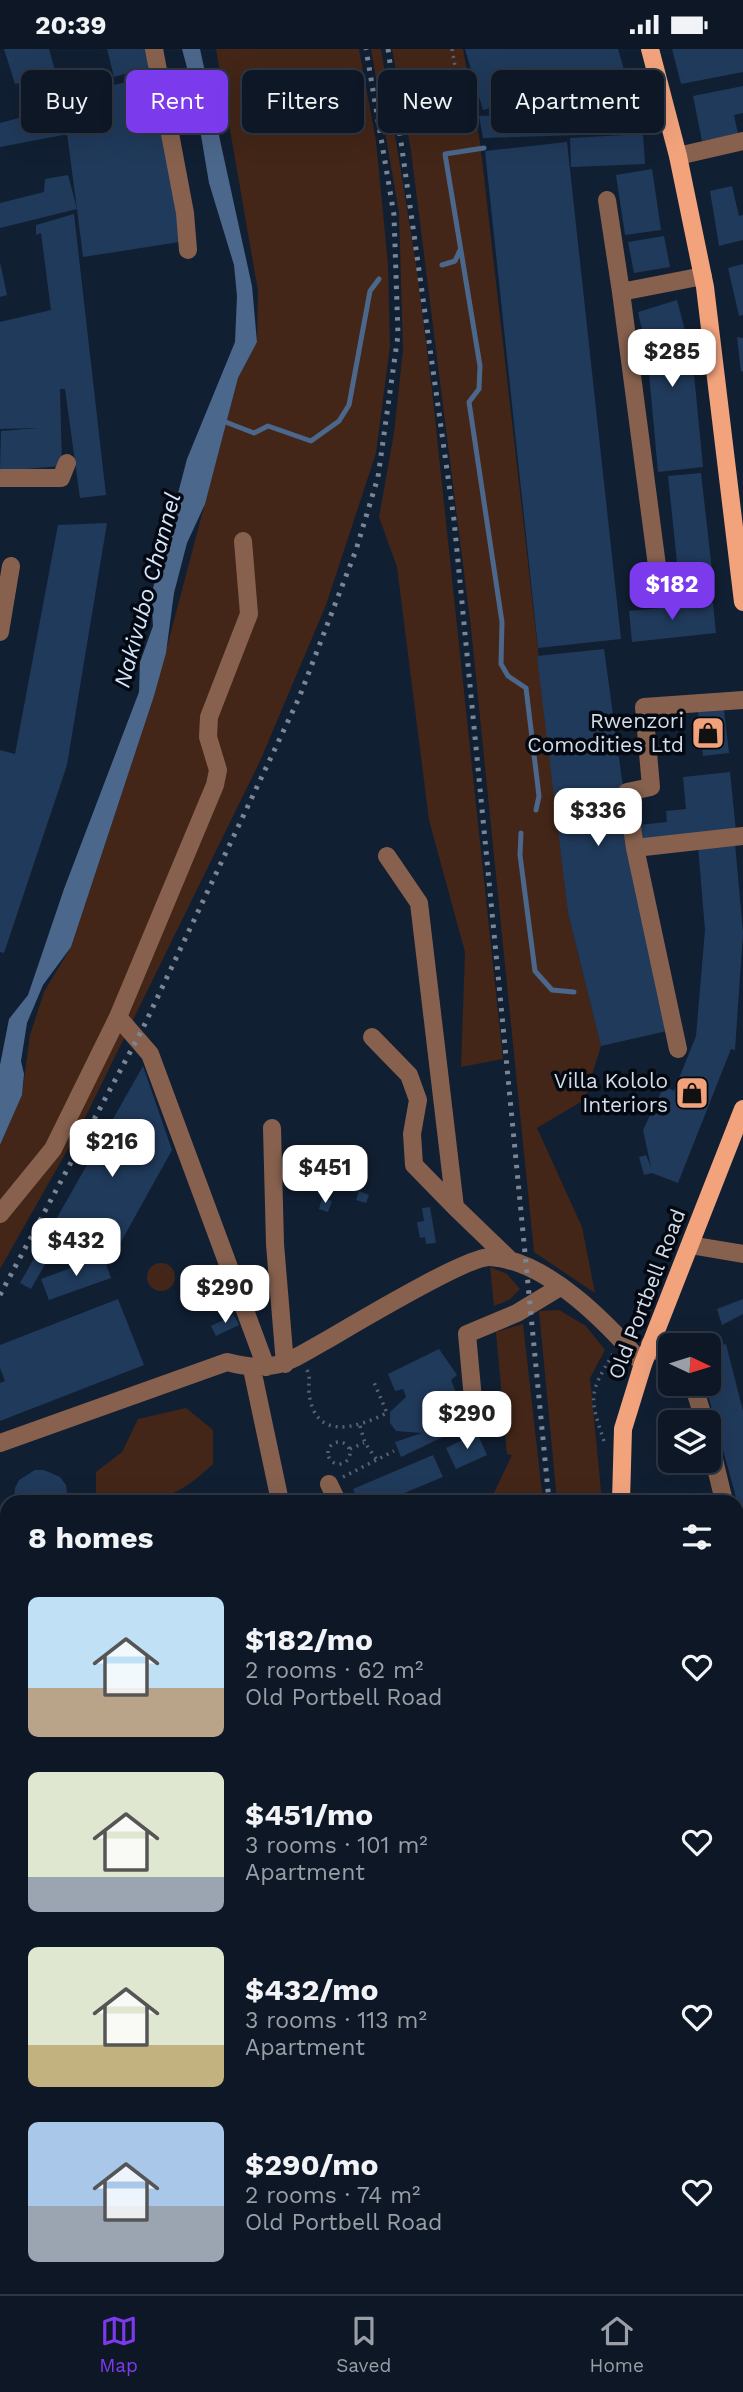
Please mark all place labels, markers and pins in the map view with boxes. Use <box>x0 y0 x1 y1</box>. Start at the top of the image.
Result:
pin: $285 <box>631 329 713 389</box>
pin: $182 <box>631 563 713 622</box>
place label: Rwenzori Comodities Ltd <box>527 708 684 757</box>
shop icon: Rwenzori Comodities Ltd <box>689 714 727 752</box>
pin: $336 <box>557 789 639 848</box>
place label: Villa Kololo Interiors <box>554 1068 668 1117</box>
shop icon: Villa Kololo Interiors <box>673 1074 711 1112</box>
pin: $216 <box>71 1119 153 1179</box>
pin: $451 <box>284 1145 366 1205</box>
pin: $432 <box>35 1219 117 1278</box>
pin: $290 <box>184 1265 266 1325</box>
pin: $290 <box>426 1391 508 1451</box>

